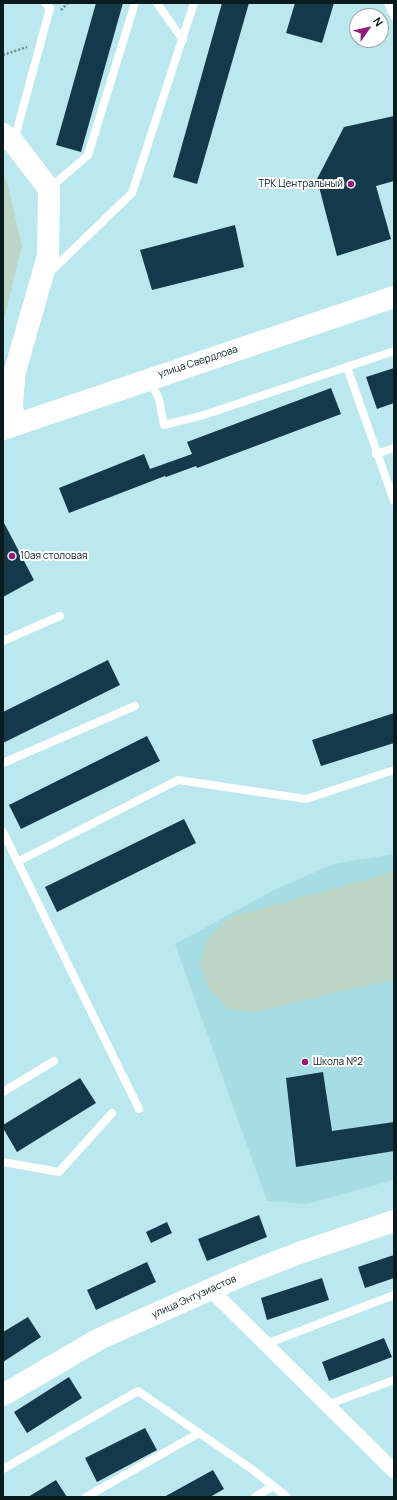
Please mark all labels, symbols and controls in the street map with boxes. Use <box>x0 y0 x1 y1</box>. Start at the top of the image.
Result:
north arrow <box>349 8 389 48</box>
text: N <box>370 14 387 29</box>
place label: ТРК Центральный <box>258 178 343 190</box>
marker: ТРК Центральный <box>346 179 356 189</box>
street label: улица Свердлова <box>157 343 239 381</box>
place label: 10ая столовая <box>20 550 87 562</box>
marker: 10ая столовая <box>7 551 17 561</box>
place label: Школа №2 <box>313 1056 363 1068</box>
marker: Школа №2 <box>300 1057 310 1067</box>
street label: улица Энтузиастов <box>150 1273 238 1321</box>

